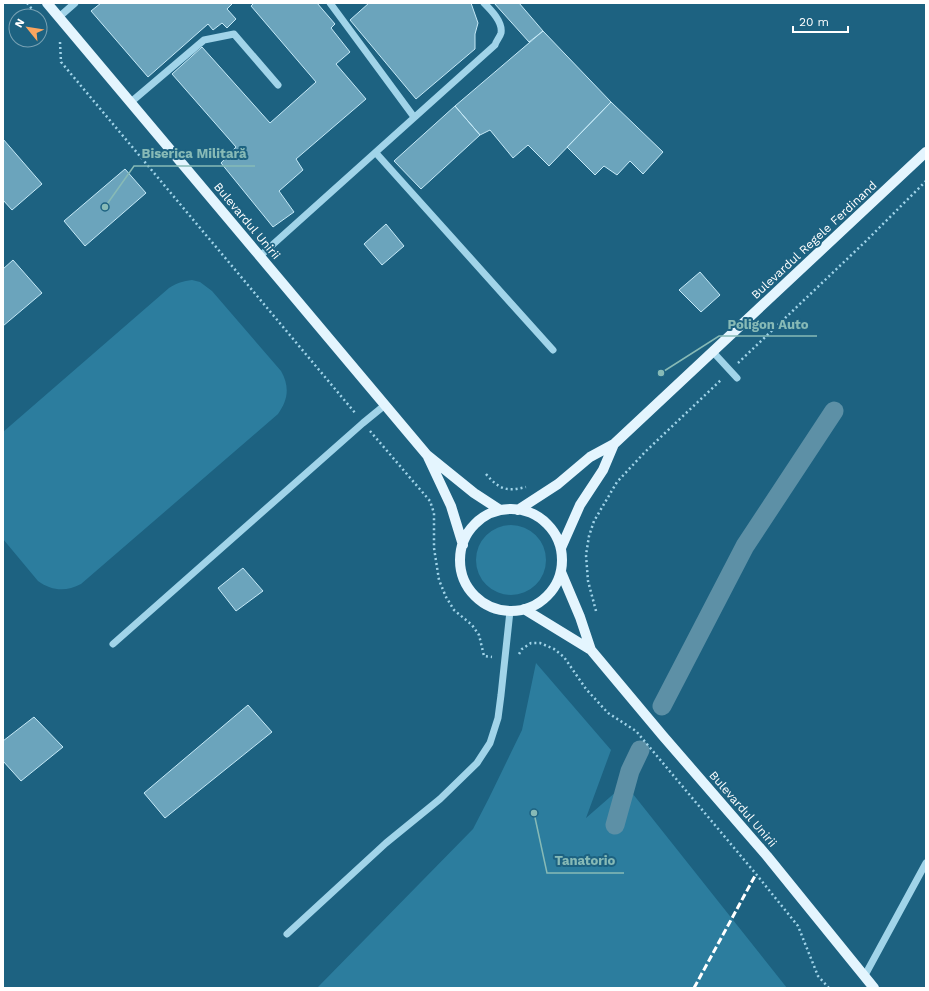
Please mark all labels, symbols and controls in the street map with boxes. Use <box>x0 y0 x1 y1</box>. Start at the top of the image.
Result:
north arrow <box>8 8 48 48</box>
scale bar <box>793 8 848 34</box>
text: 20 m <box>799 15 829 29</box>
text: N <box>12 16 27 30</box>
callout: Biserica Militară <box>134 141 255 166</box>
text: Biserica Militară <box>142 146 247 161</box>
street label: Bulevardul Regele Ferdinand <box>748 178 880 302</box>
street label: Bulevardul Unirii <box>211 180 283 262</box>
callout: Poligon Auto <box>719 311 817 336</box>
text: Poligon Auto <box>727 317 809 332</box>
street label: Bulevardul Unirii <box>706 768 780 850</box>
callout: Tanatorio <box>547 848 624 873</box>
text: Tanatorio <box>555 853 616 868</box>

